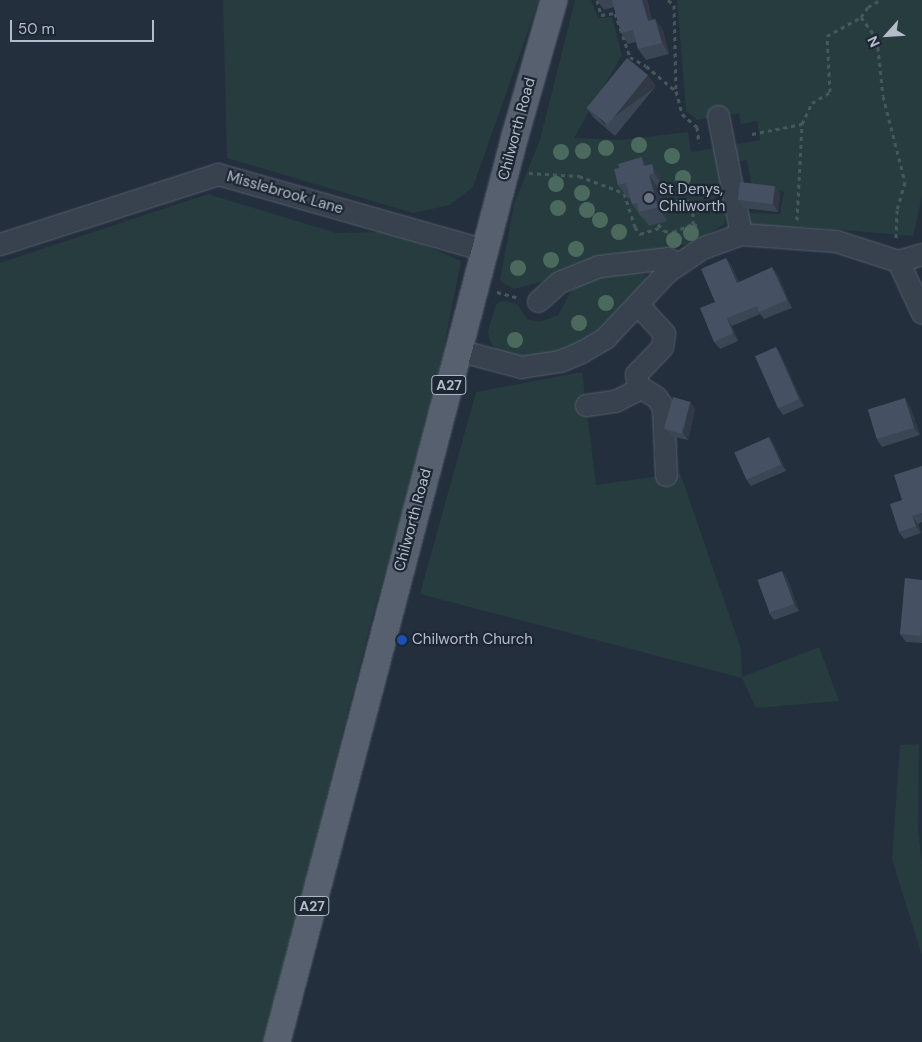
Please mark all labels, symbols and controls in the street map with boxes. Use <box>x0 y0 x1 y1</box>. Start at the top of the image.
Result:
scale bar <box>12 10 156 42</box>
north arrow <box>862 10 912 60</box>
text: 50 m <box>18 19 55 39</box>
text: N <box>863 33 884 50</box>
street label: Chilworth Road <box>495 76 539 182</box>
street label: Misslebrook Lane <box>225 168 345 218</box>
place label: St Denys, Chilworth <box>659 180 725 215</box>
marker: St Denys, Chilworth <box>643 192 655 204</box>
road number: A27 <box>430 374 468 396</box>
street label: Chilworth Road <box>391 467 435 573</box>
place label: Chilworth Church <box>412 631 533 649</box>
marker: Chilworth Church <box>396 634 408 646</box>
road number: A27 <box>293 894 331 918</box>

